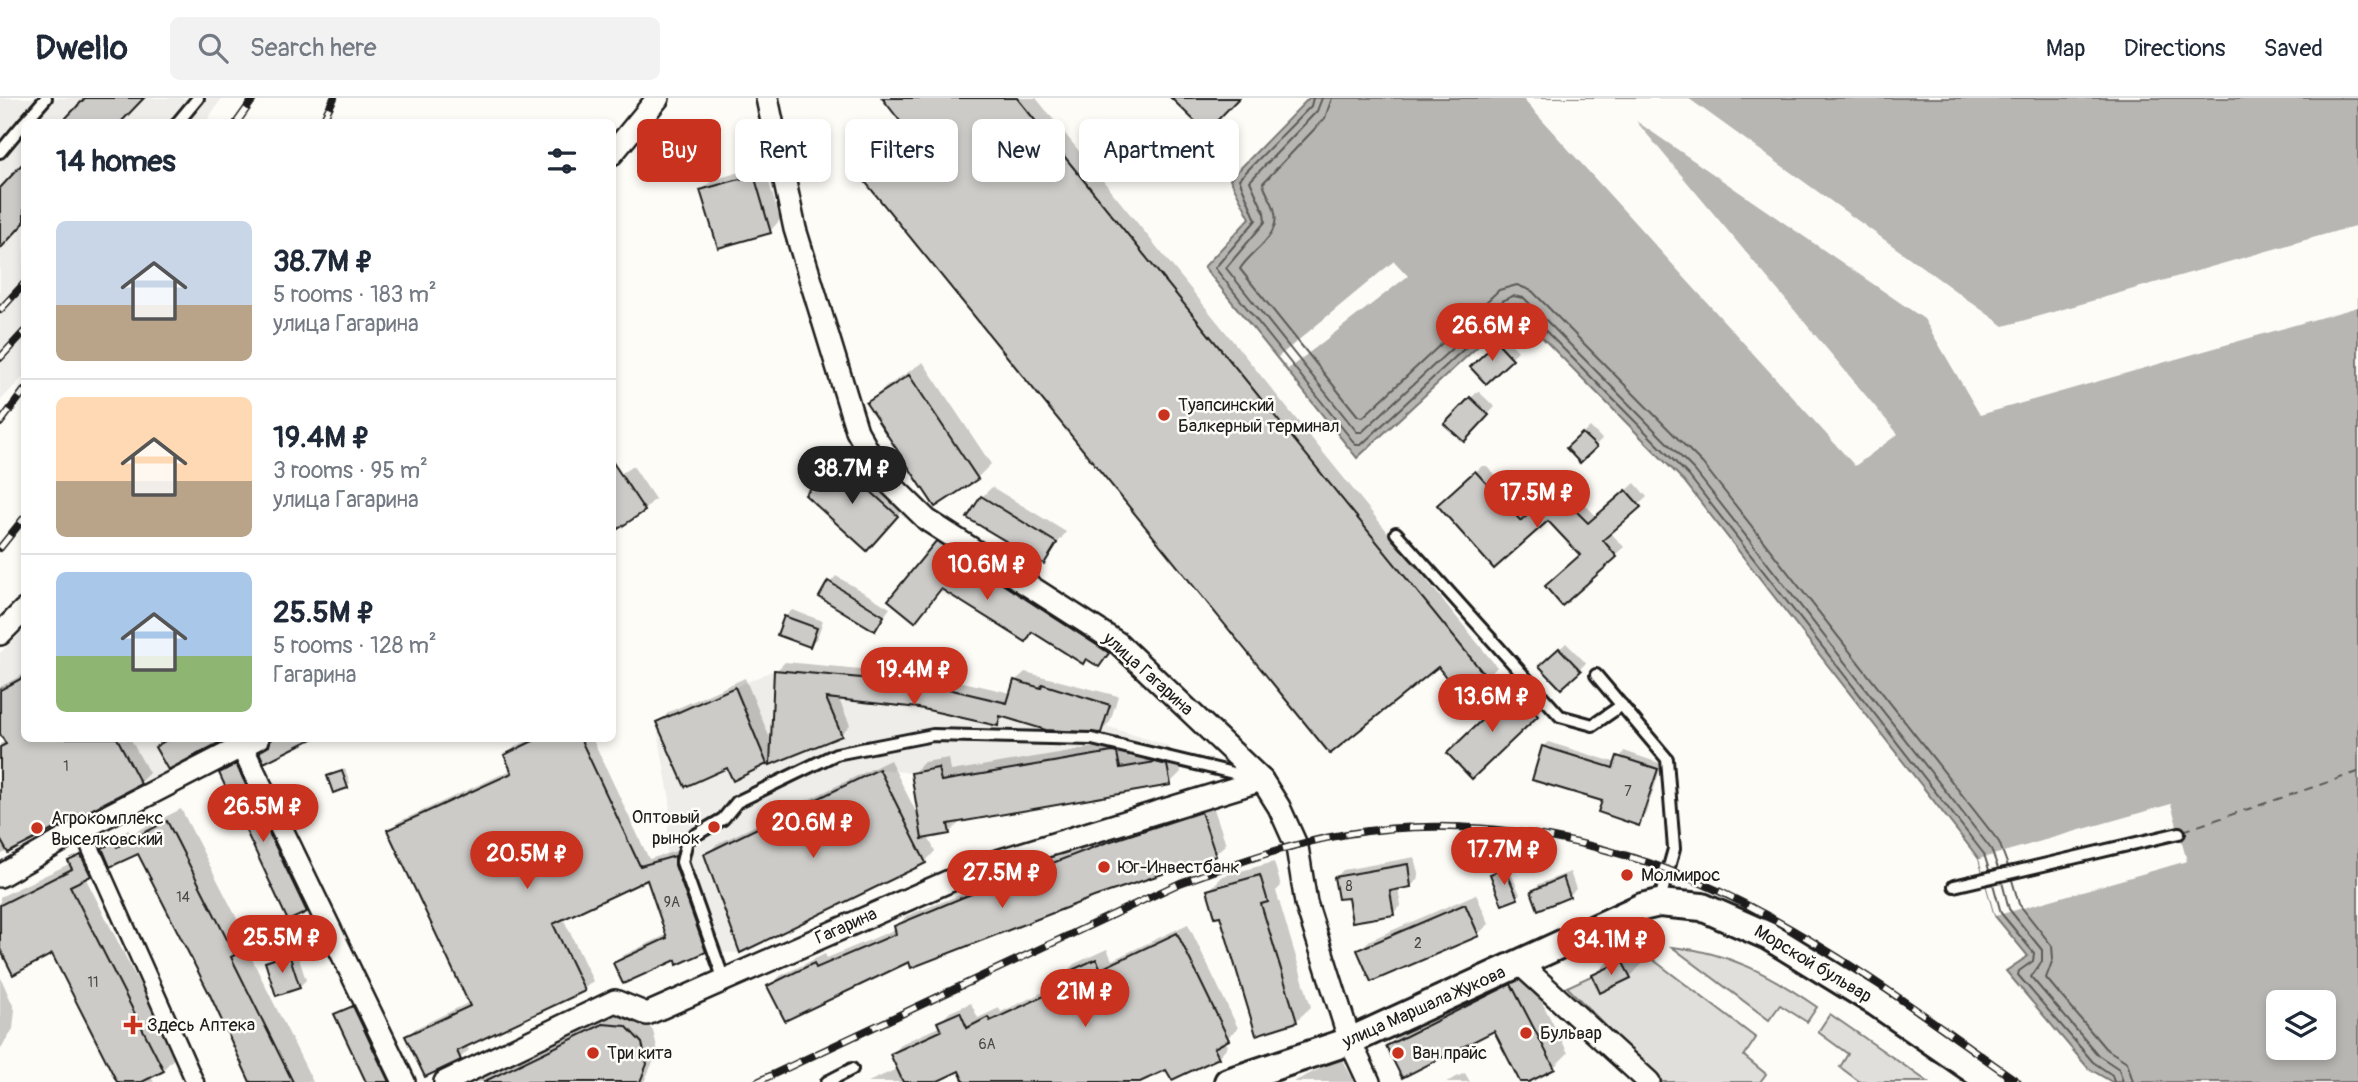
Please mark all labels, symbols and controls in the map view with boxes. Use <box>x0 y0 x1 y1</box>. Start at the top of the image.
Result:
search box <box>170 17 660 80</box>
text: Dwello <box>35 28 128 69</box>
icon: search <box>194 29 232 67</box>
text: Search here <box>250 32 377 64</box>
text: Map <box>2046 34 2086 63</box>
text: Directions <box>2124 34 2225 63</box>
text: Saved <box>2263 34 2323 63</box>
chip: Buy <box>637 119 721 182</box>
chip: Rent <box>735 119 831 182</box>
chip: Filters <box>845 119 958 182</box>
chip: New <box>972 119 1065 182</box>
chip: Apartment <box>1079 119 1239 182</box>
icon: filters <box>543 142 581 180</box>
text: 14 homes <box>56 143 176 180</box>
text: 38.7M ₽ <box>273 243 373 280</box>
icon: home <box>112 249 196 333</box>
text: 5 rooms · 183 m² <box>273 280 437 309</box>
pin: 26.6M ₽ <box>1427 303 1557 363</box>
text: улица Гагарина <box>273 309 419 338</box>
text: 26.6M ₽ <box>1452 311 1532 340</box>
place label: Туапсинский Балкерный терминал <box>1178 394 1339 438</box>
marker: Туапсинский Балкерный терминал <box>1156 407 1172 423</box>
text: 19.4M ₽ <box>273 419 370 456</box>
icon: home <box>112 425 196 509</box>
pin: 38.7M ₽ <box>787 446 917 506</box>
text: 38.7M ₽ <box>814 454 890 483</box>
text: 3 rooms · 95 m² <box>273 456 428 485</box>
pin: 17.5M ₽ <box>1472 470 1602 530</box>
text: 17.5M ₽ <box>1500 478 1574 507</box>
text: улица Гагарина <box>273 485 419 514</box>
pin: 10.6M ₽ <box>922 542 1052 602</box>
text: 10.6M ₽ <box>948 550 1026 579</box>
text: 25.5M ₽ <box>273 594 375 631</box>
icon: home <box>112 600 196 684</box>
street label: улица Гагарина <box>1097 627 1198 721</box>
text: 5 rooms · 128 m² <box>273 631 437 660</box>
pin: 19.4M ₽ <box>849 648 979 707</box>
text: 19.4M ₽ <box>877 655 951 684</box>
text: Гагарина <box>273 660 357 689</box>
pin: 13.6M ₽ <box>1427 674 1557 734</box>
text: 13.6M ₽ <box>1454 682 1530 711</box>
house number: 1 <box>63 758 69 775</box>
house number: 7 <box>1624 783 1632 800</box>
pin: 26.5M ₽ <box>198 784 328 844</box>
text: 26.5M ₽ <box>223 792 303 821</box>
pin: 20.6M ₽ <box>748 800 878 860</box>
place label: Оптовый рынок <box>632 806 700 850</box>
place label: Агрокомплекс Выселковский <box>51 807 164 851</box>
text: 20.6M ₽ <box>772 808 854 837</box>
marker: Оптовый рынок <box>706 819 722 835</box>
marker: Агрокомплекс Выселковский <box>29 820 45 836</box>
pin: 17.7M ₽ <box>1439 828 1569 887</box>
pin: 20.5M ₽ <box>462 832 592 891</box>
text: 17.7M ₽ <box>1467 835 1541 864</box>
text: 20.5M ₽ <box>486 839 568 868</box>
pin: 27.5M ₽ <box>937 850 1067 910</box>
place label: Юг-Инвестбанк <box>1118 856 1240 879</box>
text: 27.5M ₽ <box>963 858 1041 887</box>
marker: Юг-Инвестбанк <box>1096 859 1112 875</box>
place label: Молмирос <box>1641 864 1720 887</box>
marker: Молмирос <box>1619 867 1635 883</box>
house number: 8 <box>1345 878 1353 895</box>
house number: 14 <box>176 889 190 906</box>
house number: 9А <box>664 894 680 911</box>
street label: Гагарина <box>811 902 881 950</box>
pin: 25.5M ₽ <box>217 916 347 975</box>
pin: 34.1M ₽ <box>1546 918 1676 977</box>
street label: Морской бульвар <box>1750 920 1876 1008</box>
text: 25.5M ₽ <box>243 923 321 952</box>
text: 34.1M ₽ <box>1573 925 1649 954</box>
house number: 2 <box>1414 935 1422 952</box>
street label: улица Маршала Жукова <box>1338 961 1509 1054</box>
pin: 21M ₽ <box>1036 970 1134 1029</box>
house number: 11 <box>88 974 98 991</box>
text: 21M ₽ <box>1056 977 1114 1006</box>
map controls <box>2266 990 2336 1060</box>
button: layers <box>2266 990 2336 1060</box>
place label: Здесь Аптека <box>147 1014 255 1037</box>
marker: Здесь Аптека <box>125 1017 141 1033</box>
place label: Бульвар <box>1540 1022 1602 1045</box>
marker: Бульвар <box>1518 1025 1534 1041</box>
house number: 6А <box>978 1036 996 1053</box>
place label: Три кита <box>607 1042 672 1065</box>
place label: Ван прайс <box>1412 1042 1487 1065</box>
marker: Три кита <box>585 1045 601 1061</box>
marker: Ван прайс <box>1390 1045 1406 1061</box>

